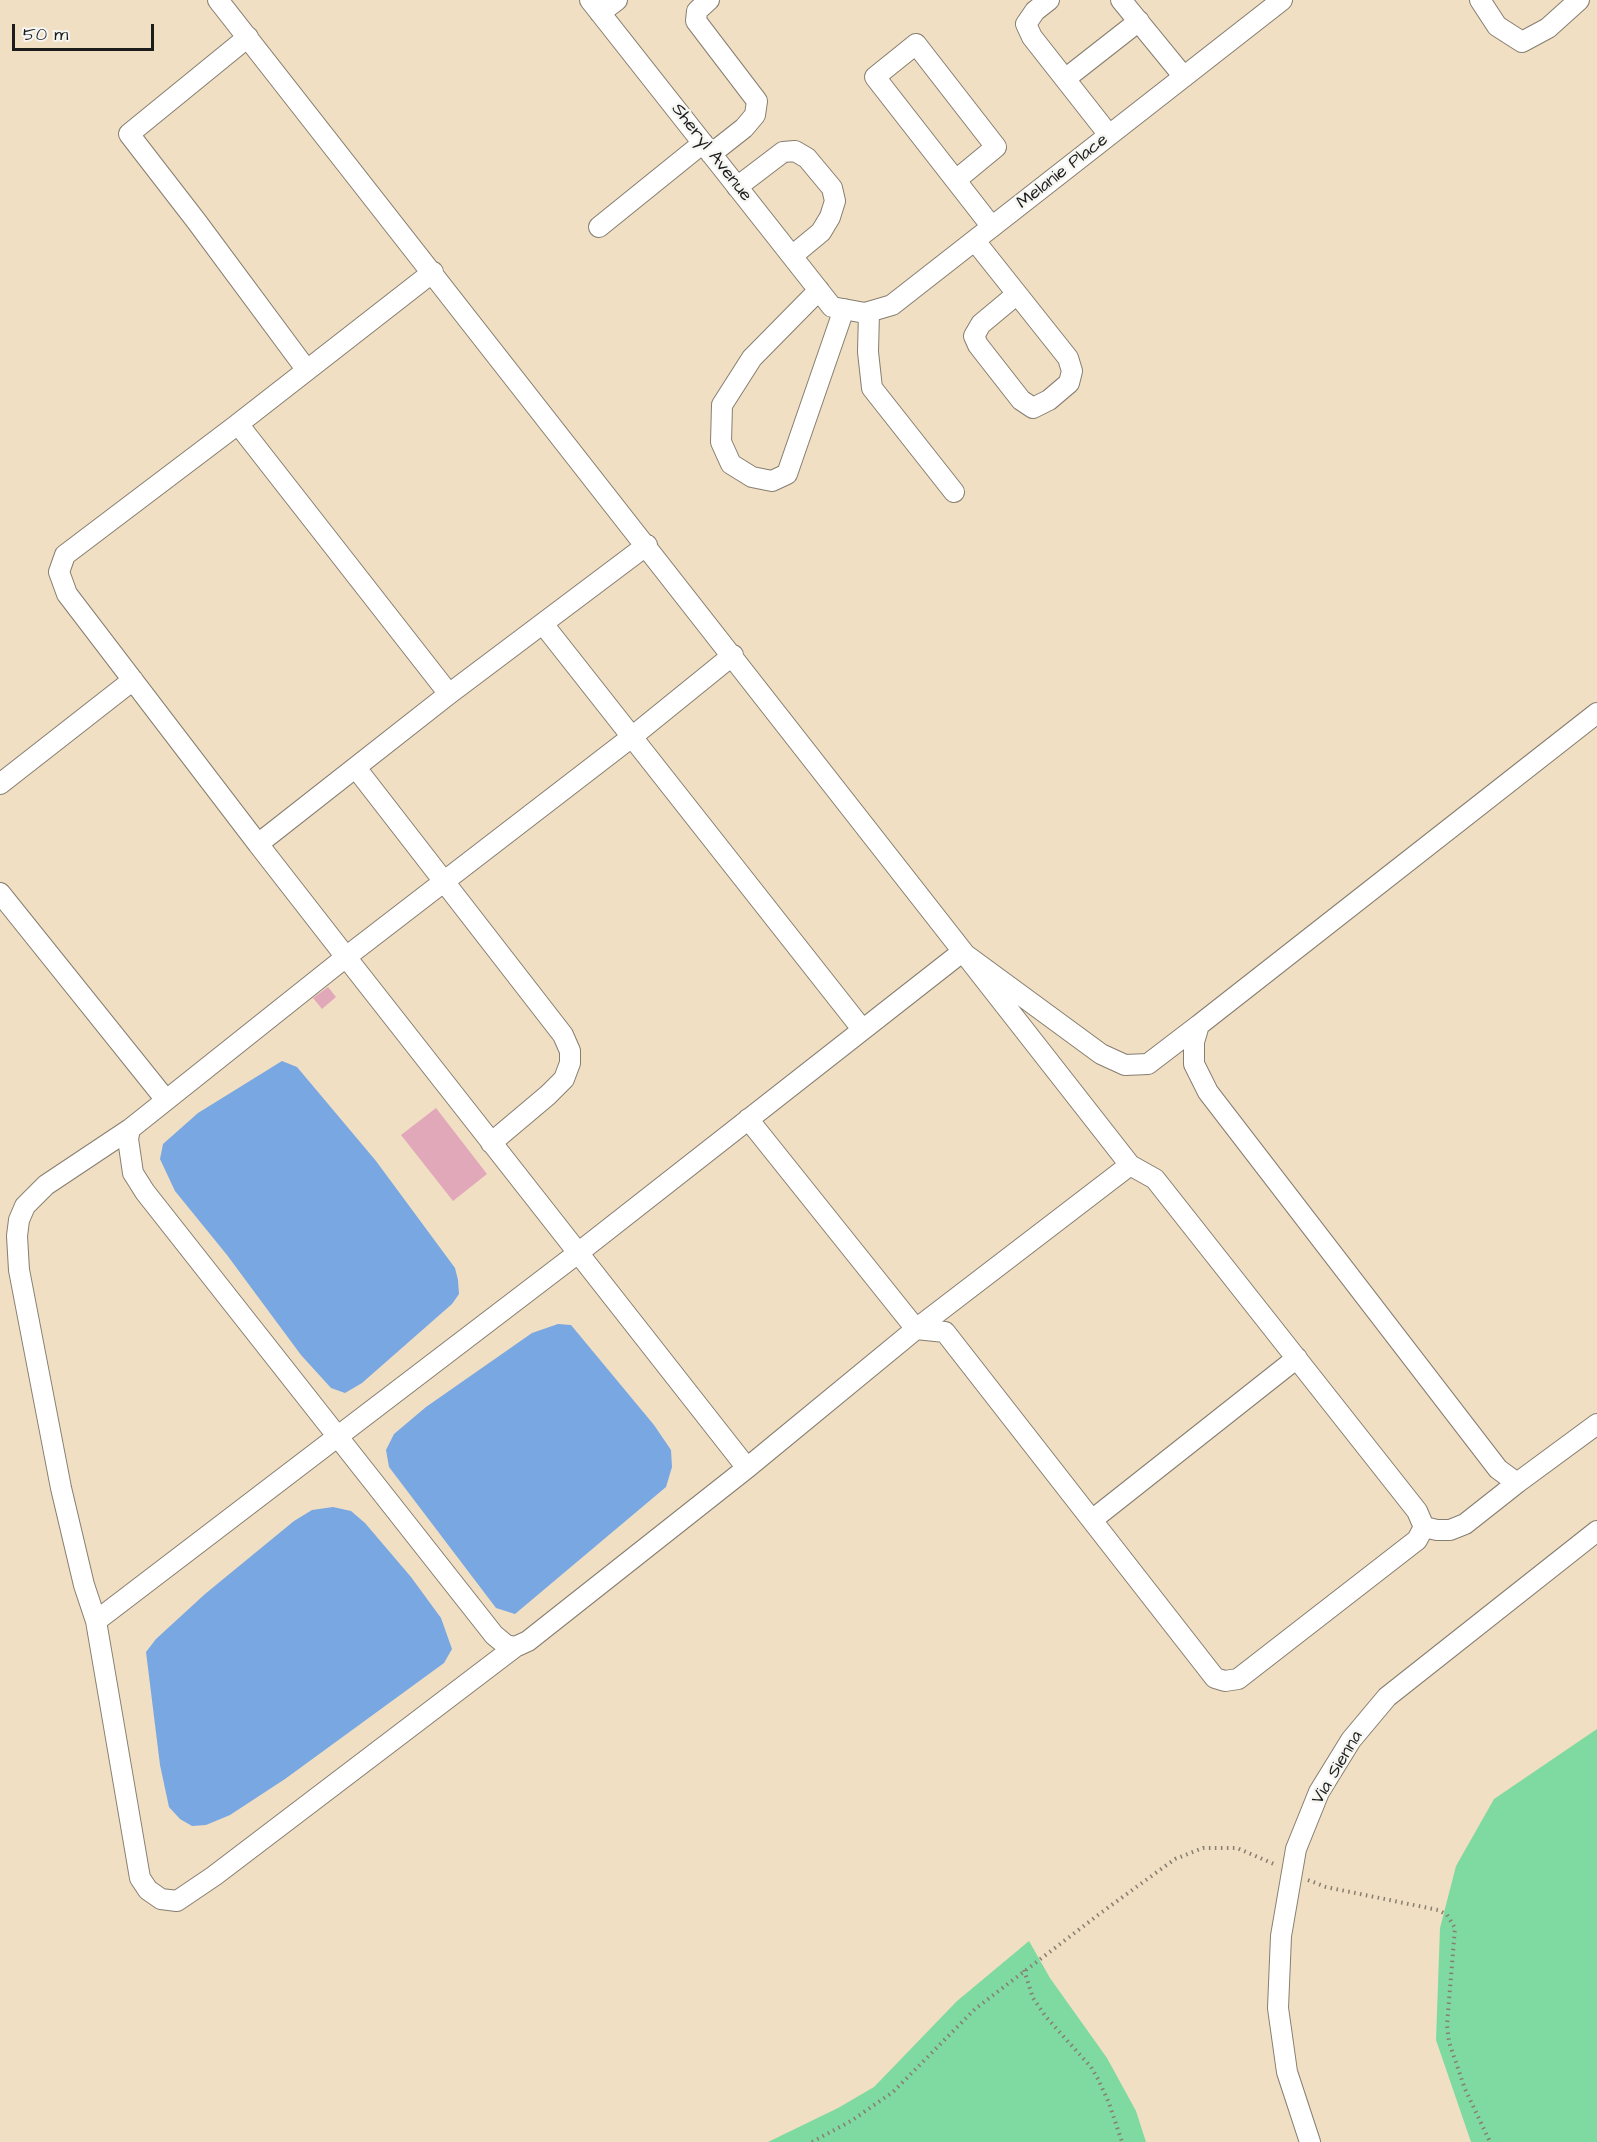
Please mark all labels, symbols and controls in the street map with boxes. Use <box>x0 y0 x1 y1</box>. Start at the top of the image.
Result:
scale bar <box>15 12 158 50</box>
text: 50 m <box>23 22 68 47</box>
street label: Sheryl Avenue <box>666 100 756 206</box>
street label: Melanie Place <box>1013 130 1113 214</box>
street label: Via Sienna <box>1308 1727 1368 1809</box>

